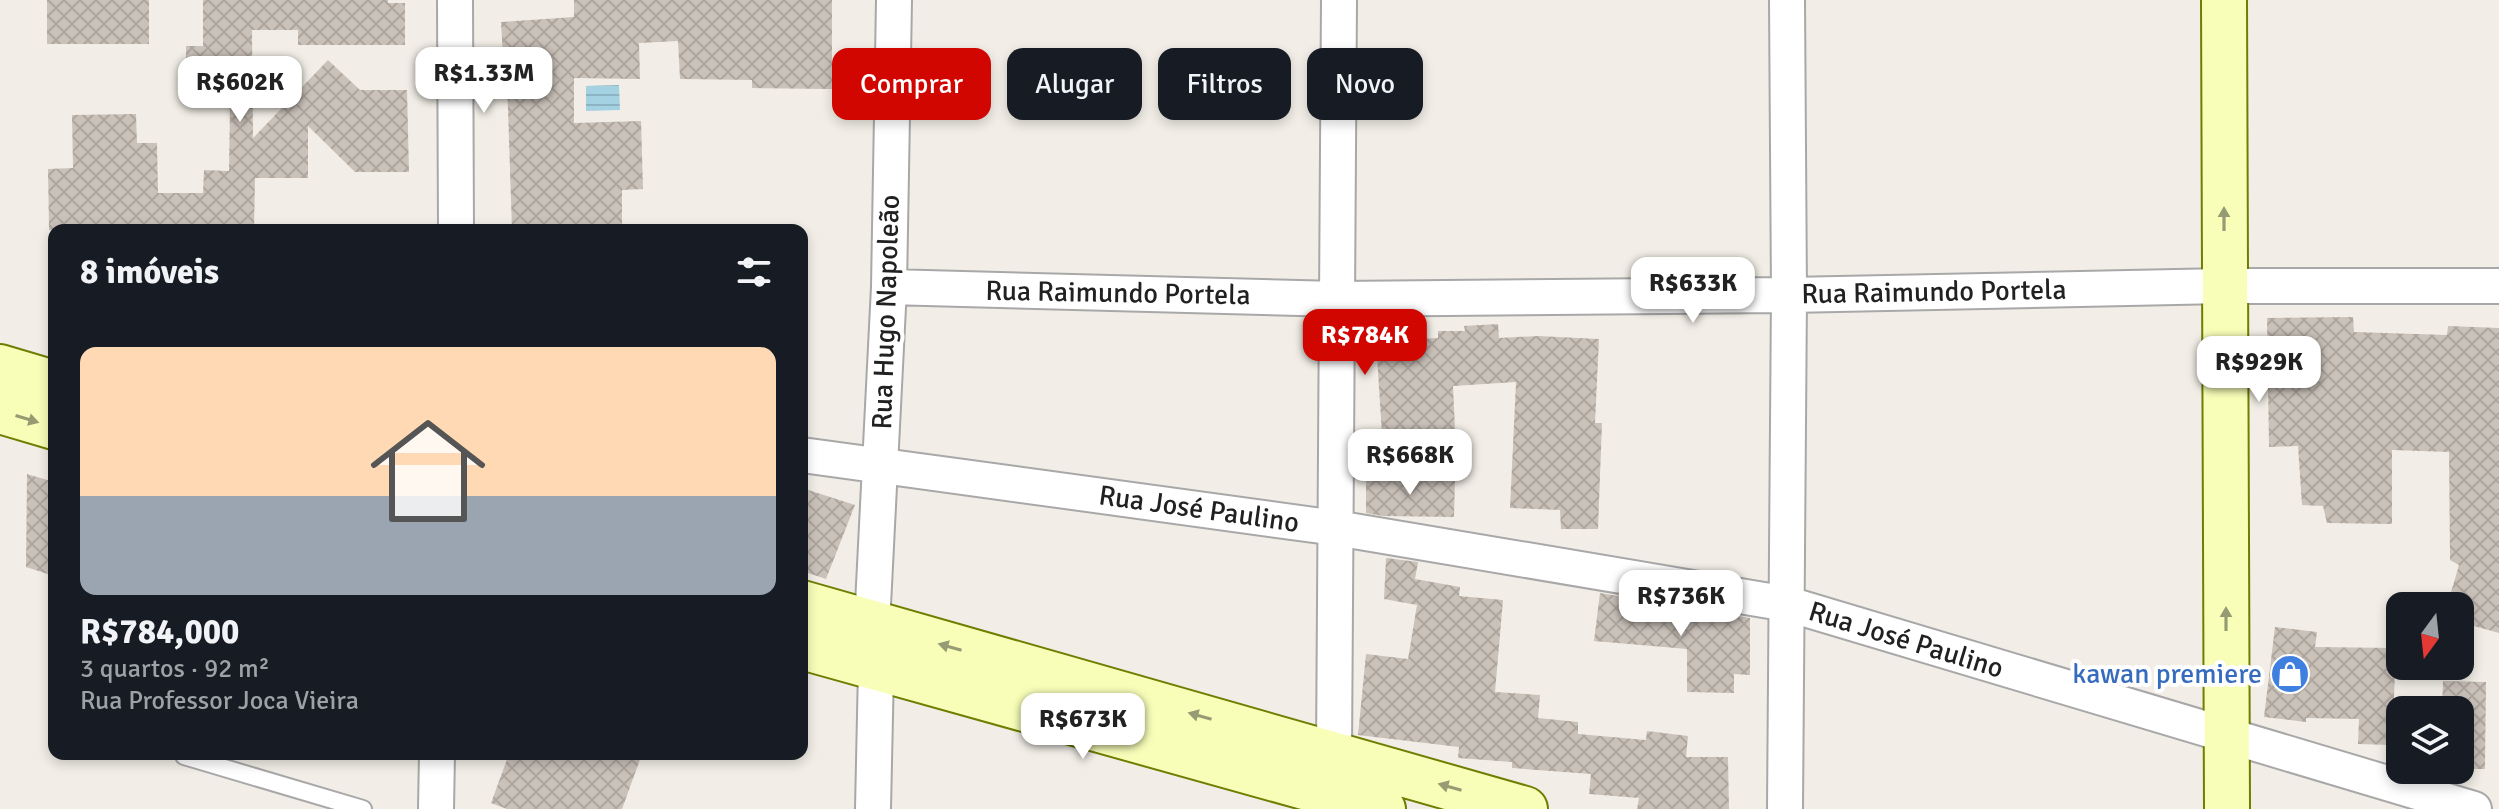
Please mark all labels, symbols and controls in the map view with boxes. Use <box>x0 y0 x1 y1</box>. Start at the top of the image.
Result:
pin: R$1.33M <box>410 47 558 115</box>
chip: Comprar <box>832 48 991 120</box>
chip: Alugar <box>1007 48 1142 120</box>
chip: Filtros <box>1158 48 1291 120</box>
chip: Novo <box>1307 48 1423 120</box>
pin: R$602K <box>175 56 305 124</box>
text: R$1.33M <box>433 57 535 89</box>
text: R$602K <box>196 66 284 98</box>
street label: Rua Hugo Napoleão <box>865 194 907 430</box>
one-way arrow <box>2218 206 2230 231</box>
icon: filters <box>732 250 776 294</box>
text: 8 imóveis <box>80 251 219 293</box>
pin: R$633K <box>1628 257 1758 325</box>
text: R$633K <box>1649 267 1737 299</box>
street label: Rua Raimundo Portela <box>1801 273 2067 311</box>
street label: Rua Raimundo Portela <box>985 274 1251 312</box>
pin: R$784K <box>1300 309 1430 377</box>
text: R$784K <box>1321 319 1409 351</box>
pin: R$929K <box>2194 336 2324 404</box>
text: R$929K <box>2215 346 2303 378</box>
icon: home <box>356 399 500 543</box>
one-way arrow <box>15 413 39 426</box>
pin: R$668K <box>1345 429 1475 497</box>
text: R$668K <box>1366 439 1454 471</box>
street label: Rua José Paulino <box>1097 478 1301 540</box>
pin: R$736K <box>1616 570 1746 638</box>
text: R$736K <box>1637 580 1725 612</box>
north arrow <box>2386 592 2474 680</box>
map controls <box>2386 592 2474 784</box>
street label: Rua José Paulino <box>1805 594 2007 686</box>
one-way arrow <box>2220 606 2232 631</box>
text: R$784,000 <box>80 611 239 653</box>
one-way arrow <box>937 640 962 652</box>
text: 3 quartos · 92 m² <box>80 653 270 685</box>
shop icon: kawan premiere <box>2269 653 2311 695</box>
place label: kawan premiere <box>2072 657 2262 691</box>
text: Rua Professor Joca Vieira <box>80 685 359 717</box>
pin: R$673K <box>1018 693 1148 761</box>
button: layers <box>2386 696 2474 784</box>
text: R$673K <box>1039 703 1127 735</box>
one-way arrow <box>1188 710 1213 722</box>
one-way arrow <box>1438 780 1462 793</box>

